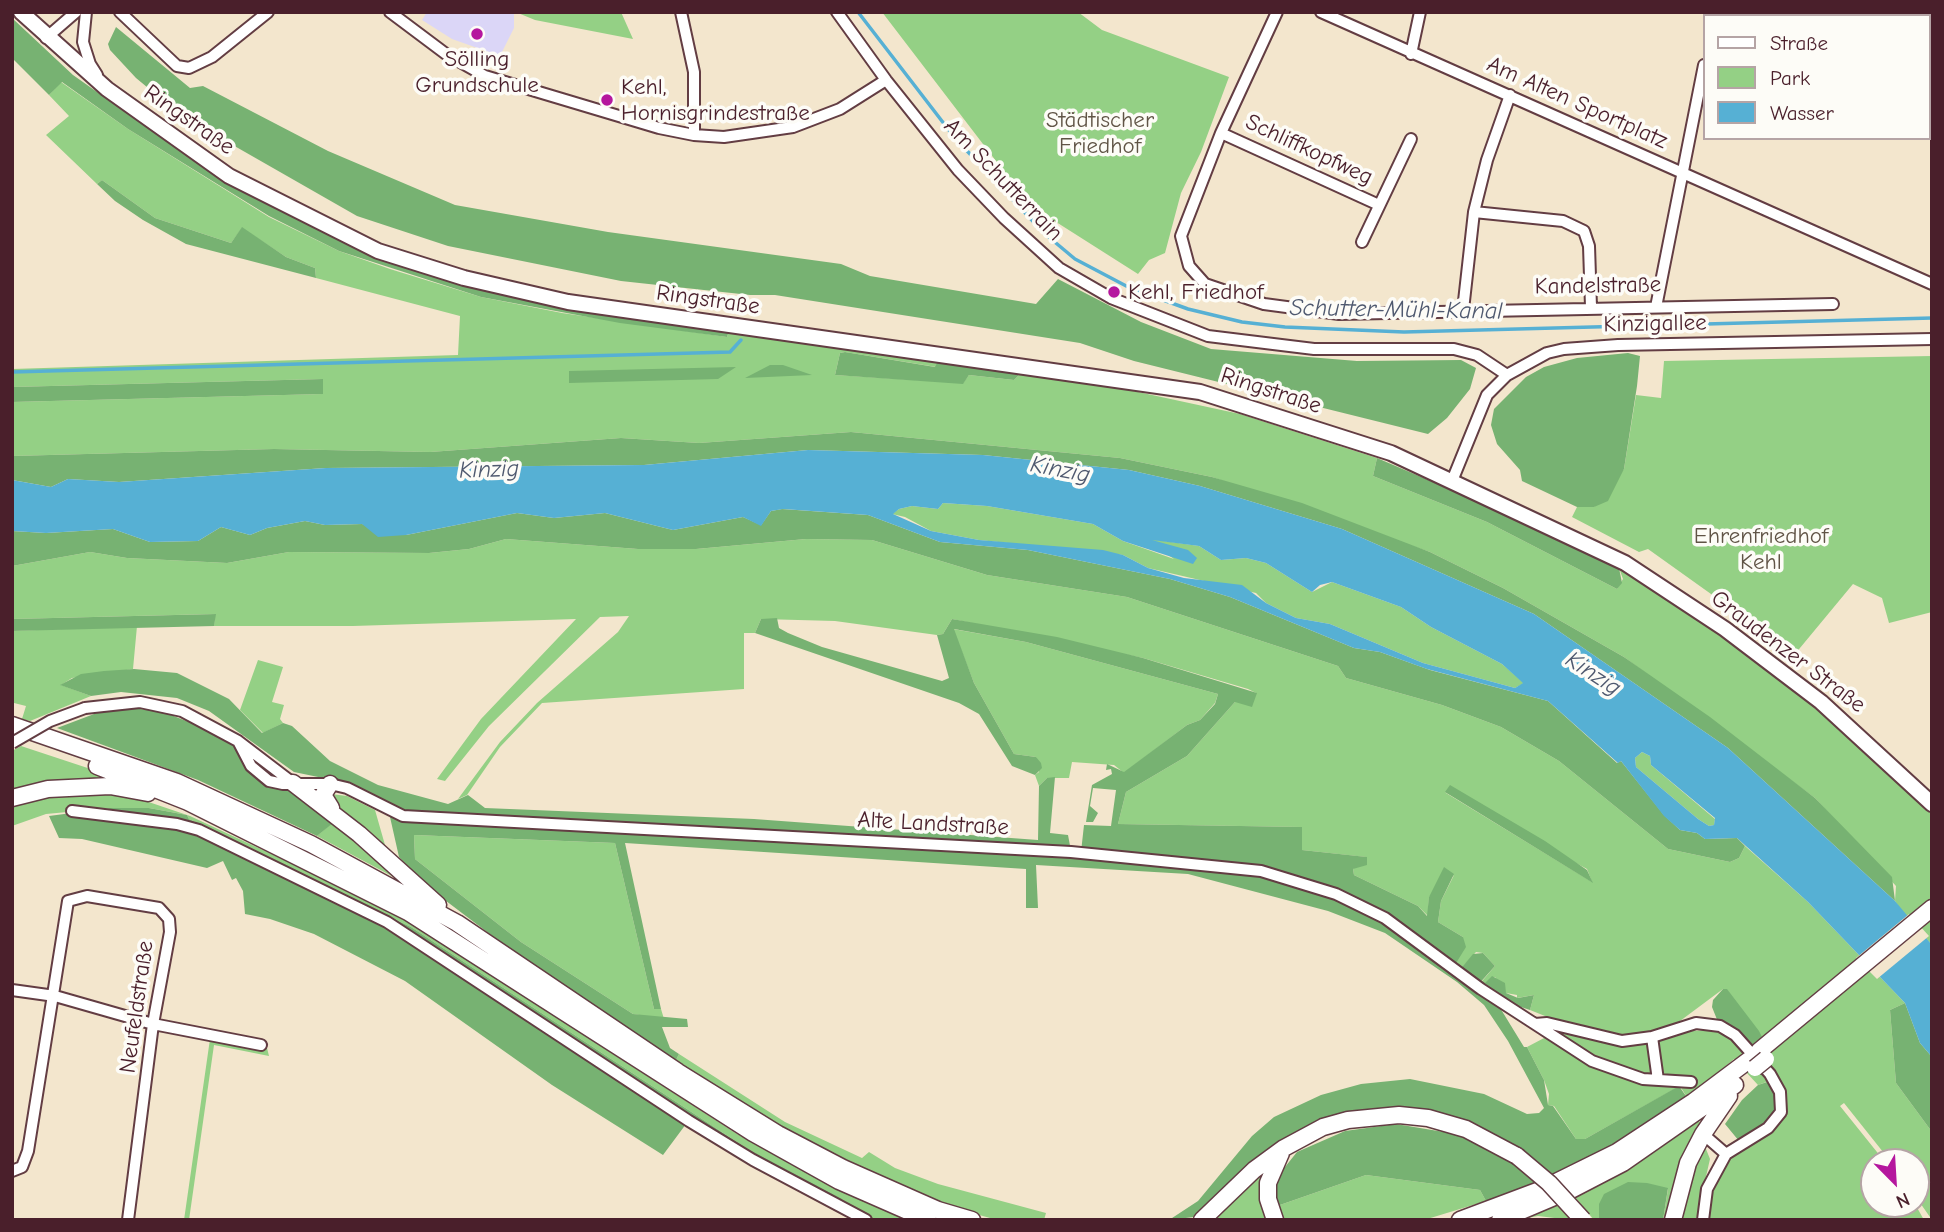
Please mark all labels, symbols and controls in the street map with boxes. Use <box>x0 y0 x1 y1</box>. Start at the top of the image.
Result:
legend <box>1702 14 1930 140</box>
marker: Sölling Grundschule <box>469 26 485 42</box>
text: Straße <box>1770 31 1828 55</box>
place label: Sölling Grundschule <box>415 45 539 99</box>
street label: Am Alten Sportplatz <box>1482 51 1672 155</box>
text: Park <box>1770 66 1810 90</box>
place label: Kehl, Hornisgrindestraße <box>621 73 810 127</box>
street label: Ringstraße <box>138 79 240 161</box>
marker: Kehl, Hornisgrindestraße <box>599 92 615 108</box>
text: Wasser <box>1770 101 1834 125</box>
park label: Städtischer Friedhof <box>1046 106 1154 160</box>
street label: Schliffkopfweg <box>1241 108 1377 192</box>
street label: Am Schutterrain <box>938 113 1068 247</box>
street label: Kandelstraße <box>1534 271 1662 301</box>
place label: Kehl, Friedhof <box>1128 278 1263 306</box>
street label: Ringstraße <box>655 279 761 321</box>
marker: Kehl, Friedhof <box>1106 284 1122 300</box>
water label: Schutter-Mühl-Kanal <box>1289 294 1503 326</box>
street label: Kinzigallee <box>1603 309 1707 339</box>
street label: Ringstraße <box>1217 362 1325 420</box>
water label: Kinzig <box>1028 450 1092 490</box>
water label: Kinzig <box>458 455 520 485</box>
park label: Ehrenfriedhof Kehl <box>1694 522 1828 576</box>
street label: Graudenzer Straße <box>1705 585 1871 719</box>
water label: Kinzig <box>1560 646 1626 702</box>
street label: Alte Landstraße <box>857 806 1009 842</box>
street label: Neufeldstraße <box>114 939 160 1075</box>
north arrow <box>1860 1148 1930 1218</box>
text: N <box>1893 1188 1913 1213</box>

